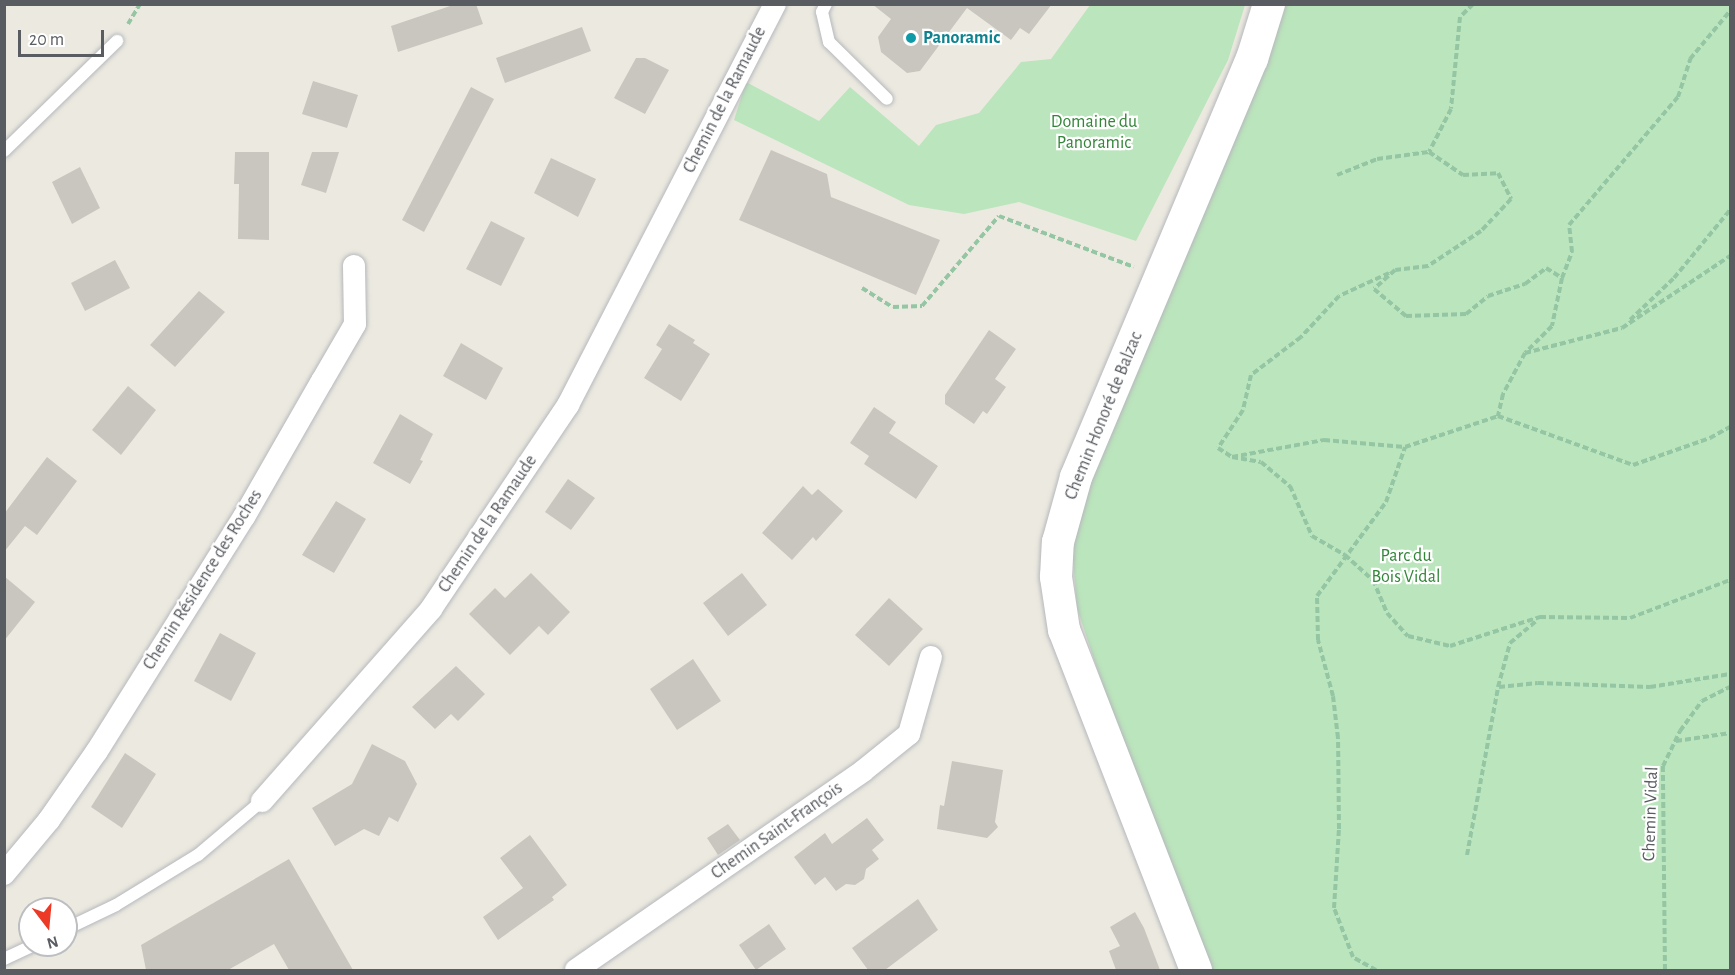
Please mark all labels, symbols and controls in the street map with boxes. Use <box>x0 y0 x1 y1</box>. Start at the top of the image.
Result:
scale bar <box>21 18 106 56</box>
street label: Chemin de la Ramaude <box>679 23 771 177</box>
place label: Panoramic <box>923 27 1000 49</box>
text: 20 m <box>29 31 64 49</box>
marker: Panoramic <box>904 31 918 45</box>
park label: Domaine du Panoramic <box>1051 112 1137 154</box>
street label: Chemin Honoré de Balzac <box>1060 329 1148 503</box>
street label: Chemin de la Ramaude <box>434 451 542 597</box>
street label: Chemin Résidence des Roches <box>139 486 267 674</box>
park label: Parc du Bois Vidal <box>1372 546 1440 588</box>
street label: Chemin Vidal <box>1639 766 1663 862</box>
street label: Chemin Saint-François <box>707 778 847 884</box>
north arrow <box>18 897 78 957</box>
text: N <box>45 933 60 952</box>

